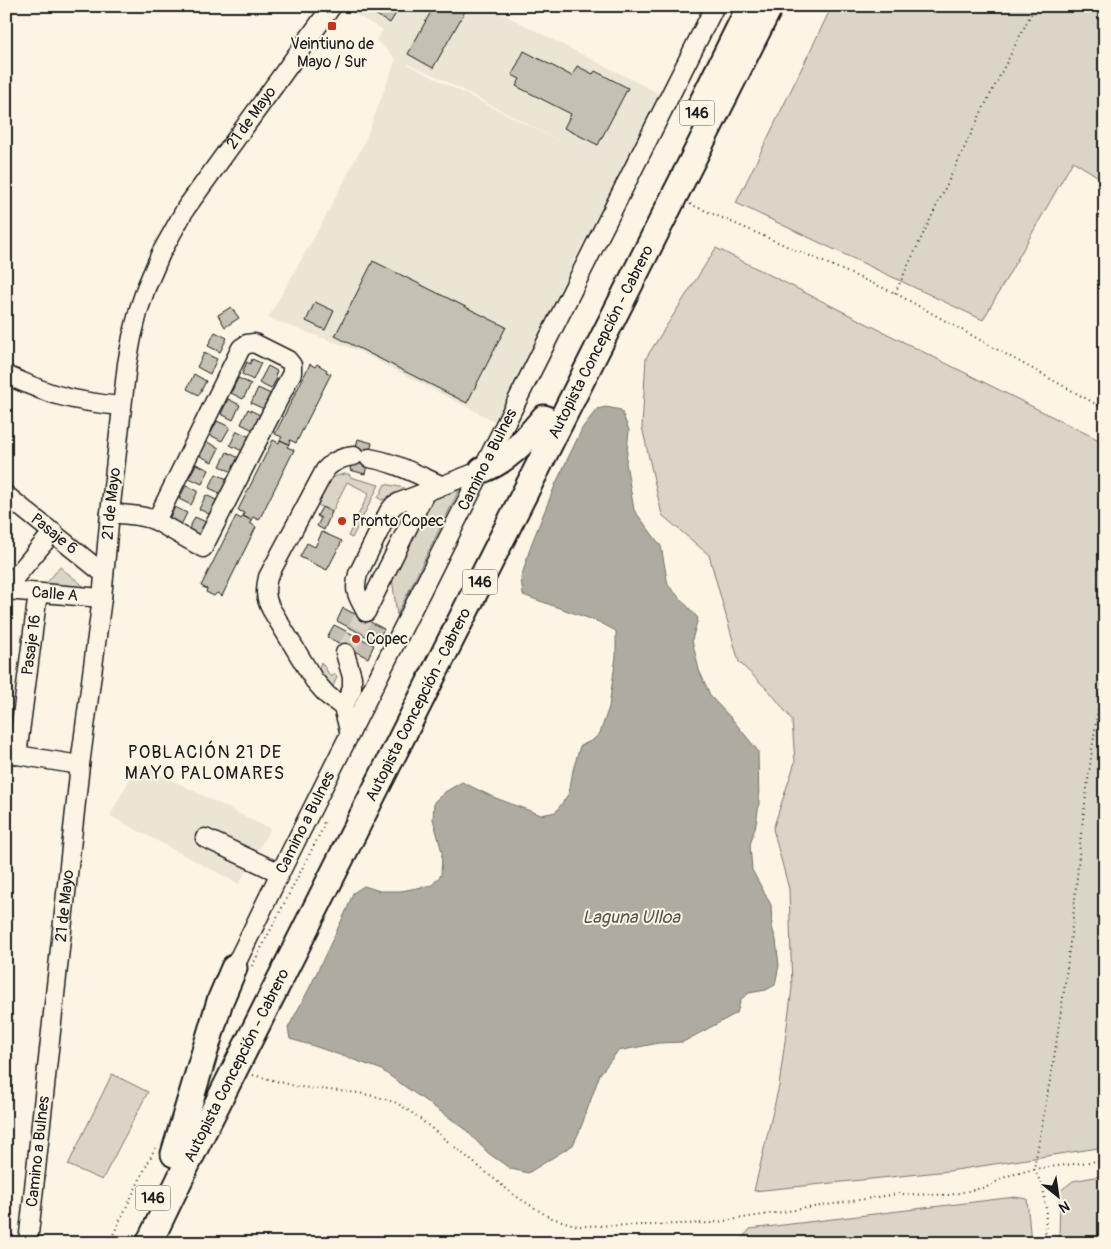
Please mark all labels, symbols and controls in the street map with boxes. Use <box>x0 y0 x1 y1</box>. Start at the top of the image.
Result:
marker: Veintiuno de Mayo / Sur <box>326 20 338 32</box>
place label: Veintiuno de Mayo / Sur <box>290 34 374 72</box>
street label: 21 de Mayo <box>222 82 281 153</box>
road number: 146 <box>680 100 714 126</box>
street label: Autopista Concepción - Cabrero <box>544 241 658 442</box>
street label: Camino a Bulnes <box>453 405 521 514</box>
street label: 21 de Mayo <box>98 466 125 541</box>
street label: Pasaje 6 <box>27 509 82 559</box>
place label: Pronto Copec <box>352 511 444 531</box>
marker: Pronto Copec <box>336 515 348 527</box>
road number: 146 <box>462 570 498 594</box>
street label: Calle A <box>31 582 79 606</box>
street label: Autopista Concepción - Cabrero <box>361 604 476 805</box>
street label: Pasaje 16 <box>17 613 45 676</box>
place label: Copec <box>366 629 408 649</box>
marker: Copec <box>350 633 362 645</box>
district label: POBLACIÓN 21 DE MAYO PALOMARES <box>125 740 285 785</box>
street label: Camino a Bulnes <box>271 768 339 877</box>
street label: 21 de Mayo <box>51 868 79 943</box>
water label: Laguna Ulloa <box>582 906 681 929</box>
street label: Autopista Concepción - Cabrero <box>180 965 294 1166</box>
street label: Camino a Bulnes <box>22 1095 54 1208</box>
north arrow <box>1034 1172 1084 1222</box>
road number: 146 <box>136 1186 170 1210</box>
text: N <box>1056 1197 1073 1217</box>

